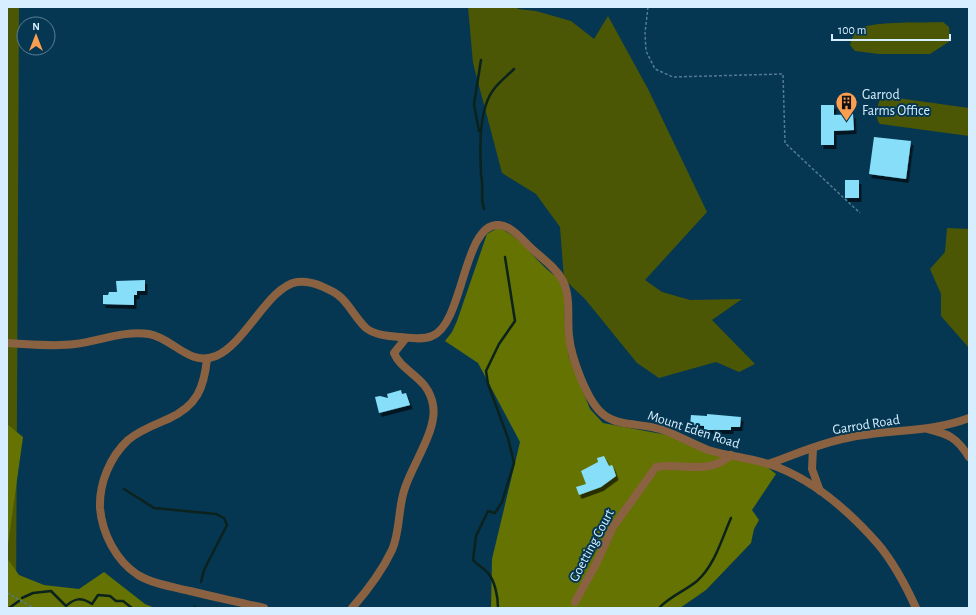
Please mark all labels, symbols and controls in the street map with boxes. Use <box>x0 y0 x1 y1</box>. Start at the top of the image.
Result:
north arrow <box>16 16 56 56</box>
scale bar <box>832 16 950 42</box>
text: N <box>32 21 40 32</box>
text: 100 m <box>838 24 866 36</box>
place label: Garrod Farms Office <box>862 88 930 118</box>
building icon: Garrod Farms Office <box>833 89 859 122</box>
street label: Mount Eden Road <box>646 408 742 451</box>
street label: Garrod Road <box>832 413 901 437</box>
street label: Goetting Court <box>567 506 617 584</box>

